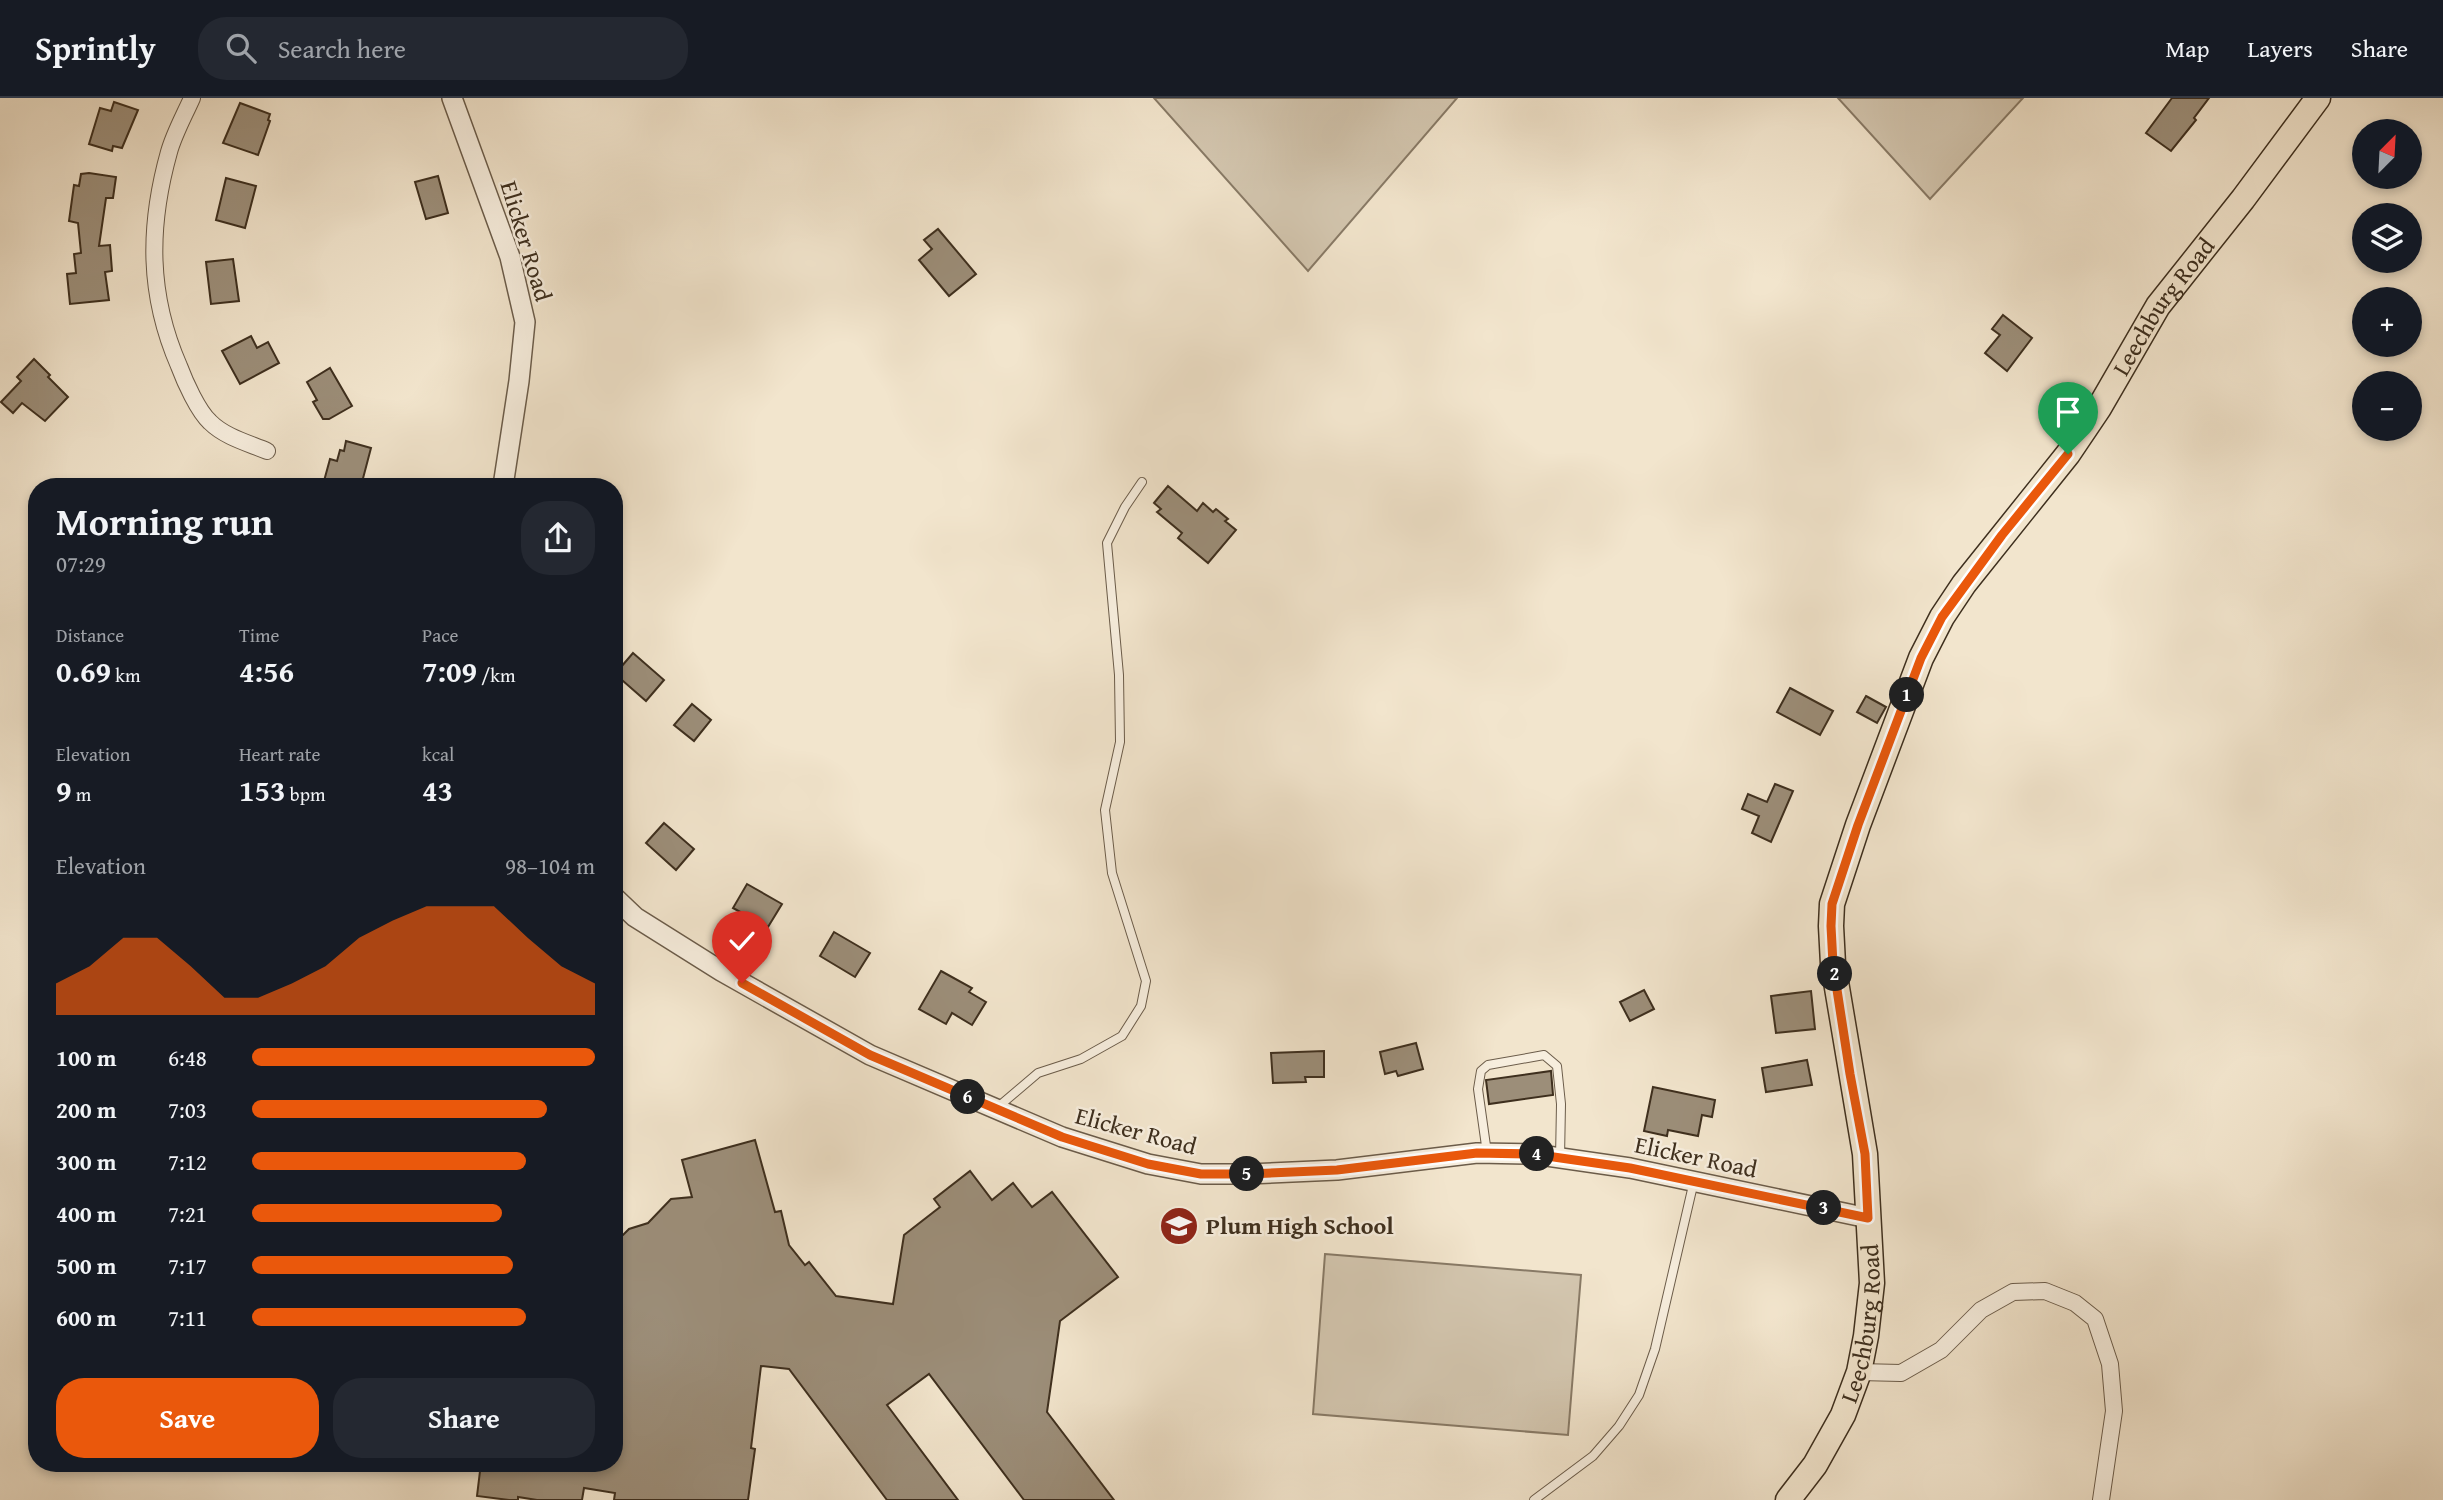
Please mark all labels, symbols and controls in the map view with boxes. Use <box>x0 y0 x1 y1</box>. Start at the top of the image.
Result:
search box <box>198 17 688 80</box>
text: Sprintly <box>35 24 156 72</box>
icon: search <box>222 29 260 67</box>
text: Search here <box>278 29 406 68</box>
text: Map <box>2166 31 2209 66</box>
text: Layers <box>2247 31 2313 66</box>
text: Share <box>2351 31 2408 66</box>
north arrow <box>2352 119 2422 189</box>
map controls <box>2352 119 2422 441</box>
street label: Elicker Road <box>492 176 561 306</box>
button: layers <box>2352 203 2422 273</box>
street label: Leechburg Road <box>2103 230 2223 382</box>
button: + <box>2352 287 2422 357</box>
button: − <box>2352 371 2422 441</box>
pin <box>2038 382 2098 454</box>
icon: arrive <box>2049 393 2087 431</box>
text: Morning run <box>56 493 273 549</box>
button: share <box>521 501 595 575</box>
text: 07:29 <box>56 547 106 580</box>
text: Distance <box>56 621 124 649</box>
text: Time <box>239 621 279 649</box>
text: Pace <box>422 621 459 649</box>
text: 0.69 <box>56 649 111 693</box>
text: 4:56 <box>239 649 294 693</box>
text: 7:09 <box>422 649 477 693</box>
text: km <box>111 661 140 689</box>
text: /km <box>477 661 515 689</box>
pin: 1 <box>1890 678 1924 712</box>
text: 1 <box>1902 680 1911 708</box>
text: Elevation <box>56 740 130 768</box>
text: Heart rate <box>239 740 320 768</box>
text: kcal <box>422 740 454 768</box>
text: 9 <box>56 768 72 812</box>
text: 153 <box>239 768 286 812</box>
text: 43 <box>422 768 453 812</box>
text: m <box>72 780 91 808</box>
text: bpm <box>286 780 325 808</box>
text: Elevation <box>56 849 146 882</box>
text: 98–104 m <box>505 849 595 882</box>
pin <box>712 911 772 983</box>
icon: check <box>723 922 761 960</box>
pin: 2 <box>1818 956 1853 992</box>
text: 2 <box>1830 959 1839 987</box>
text: 100 m <box>56 1041 117 1074</box>
text: 6:48 <box>168 1041 207 1074</box>
pin: 6 <box>950 1080 986 1114</box>
text: 6 <box>963 1082 972 1110</box>
text: 200 m <box>56 1093 117 1126</box>
text: 7:03 <box>168 1093 207 1126</box>
street label: Elicker Road <box>1072 1098 1201 1164</box>
street label: Elicker Road <box>1632 1126 1761 1187</box>
pin: 4 <box>1520 1136 1554 1172</box>
text: 4 <box>1532 1139 1541 1167</box>
text: 300 m <box>56 1145 117 1178</box>
text: 7:12 <box>168 1145 207 1178</box>
pin: 5 <box>1230 1156 1264 1192</box>
text: 5 <box>1242 1159 1251 1187</box>
pin: 3 <box>1806 1190 1842 1226</box>
text: 3 <box>1819 1193 1828 1221</box>
text: 400 m <box>56 1197 117 1230</box>
text: 7:21 <box>168 1197 207 1230</box>
school or university icon: Plum High School <box>1158 1205 1200 1247</box>
place label: Plum High School <box>1206 1208 1394 1243</box>
street label: Leechburg Road <box>1831 1243 1889 1408</box>
text: 500 m <box>56 1249 117 1282</box>
text: 7:17 <box>168 1249 207 1282</box>
text: 600 m <box>56 1301 117 1334</box>
text: 7:11 <box>168 1301 207 1334</box>
button: Save <box>56 1378 319 1458</box>
button: Share <box>333 1378 595 1458</box>

